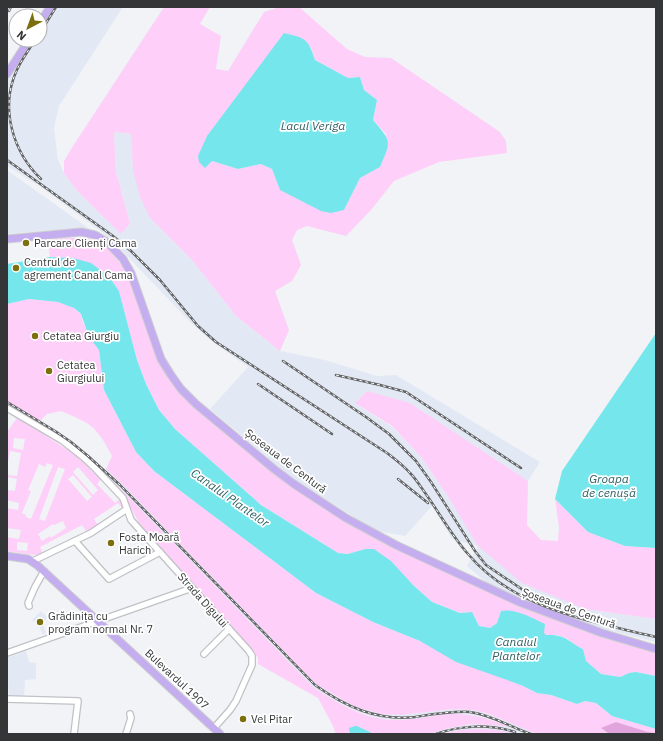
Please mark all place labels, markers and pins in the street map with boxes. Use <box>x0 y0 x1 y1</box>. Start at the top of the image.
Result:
place label: Parcare Clienți Cama <box>34 236 137 250</box>
marker: Parcare Clienți Cama <box>21 238 31 248</box>
place label: Centrul de agrement Canal Cama <box>24 255 133 282</box>
marker: Centrul de agrement Canal Cama <box>11 263 21 273</box>
place label: Cetatea Giurgiu <box>43 329 119 343</box>
marker: Cetatea Giurgiu <box>30 331 40 341</box>
place label: Cetatea Giurgiului <box>57 358 104 385</box>
marker: Cetatea Giurgiului <box>44 366 54 376</box>
place label: Fosta Moară Harich <box>119 530 180 557</box>
marker: Fosta Moară Harich <box>106 538 116 548</box>
place label: Grădinița cu program normal Nr. 7 <box>48 609 153 636</box>
marker: Grădinița cu program normal Nr. 7 <box>35 617 45 627</box>
place label: Vel Pitar <box>251 712 292 726</box>
marker: Vel Pitar <box>238 714 248 724</box>

